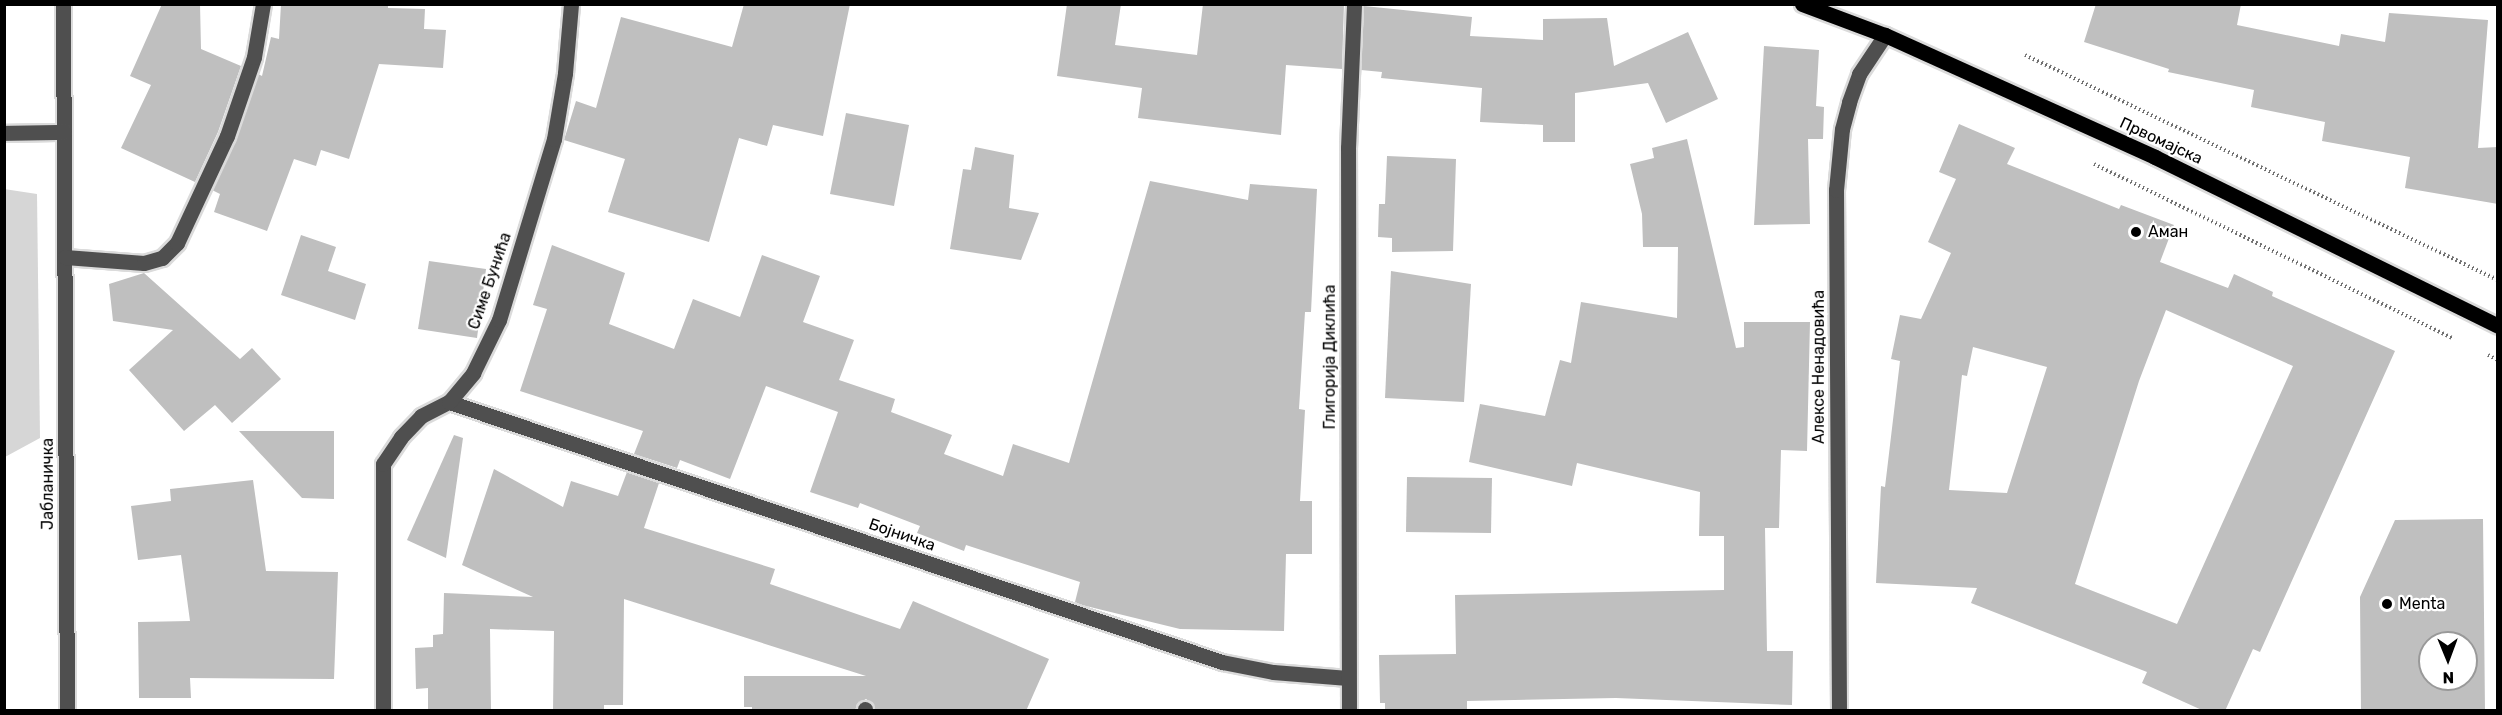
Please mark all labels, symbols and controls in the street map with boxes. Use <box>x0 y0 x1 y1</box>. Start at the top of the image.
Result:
street label: Првомајска <box>2117 113 2205 169</box>
place label: Аман <box>2148 222 2188 242</box>
marker: Аман <box>2129 225 2143 239</box>
street label: Симе Бунића <box>464 230 516 332</box>
street label: Глигорија Диклића <box>1320 285 1340 429</box>
street label: Алексе Ненадовића <box>1809 290 1829 444</box>
street label: Јабланичка <box>38 438 58 530</box>
street label: Бојничка <box>866 515 938 555</box>
place label: Menta <box>2399 594 2445 614</box>
marker: Menta <box>2380 597 2394 611</box>
north arrow <box>2418 631 2478 691</box>
text: N <box>2442 668 2454 687</box>

